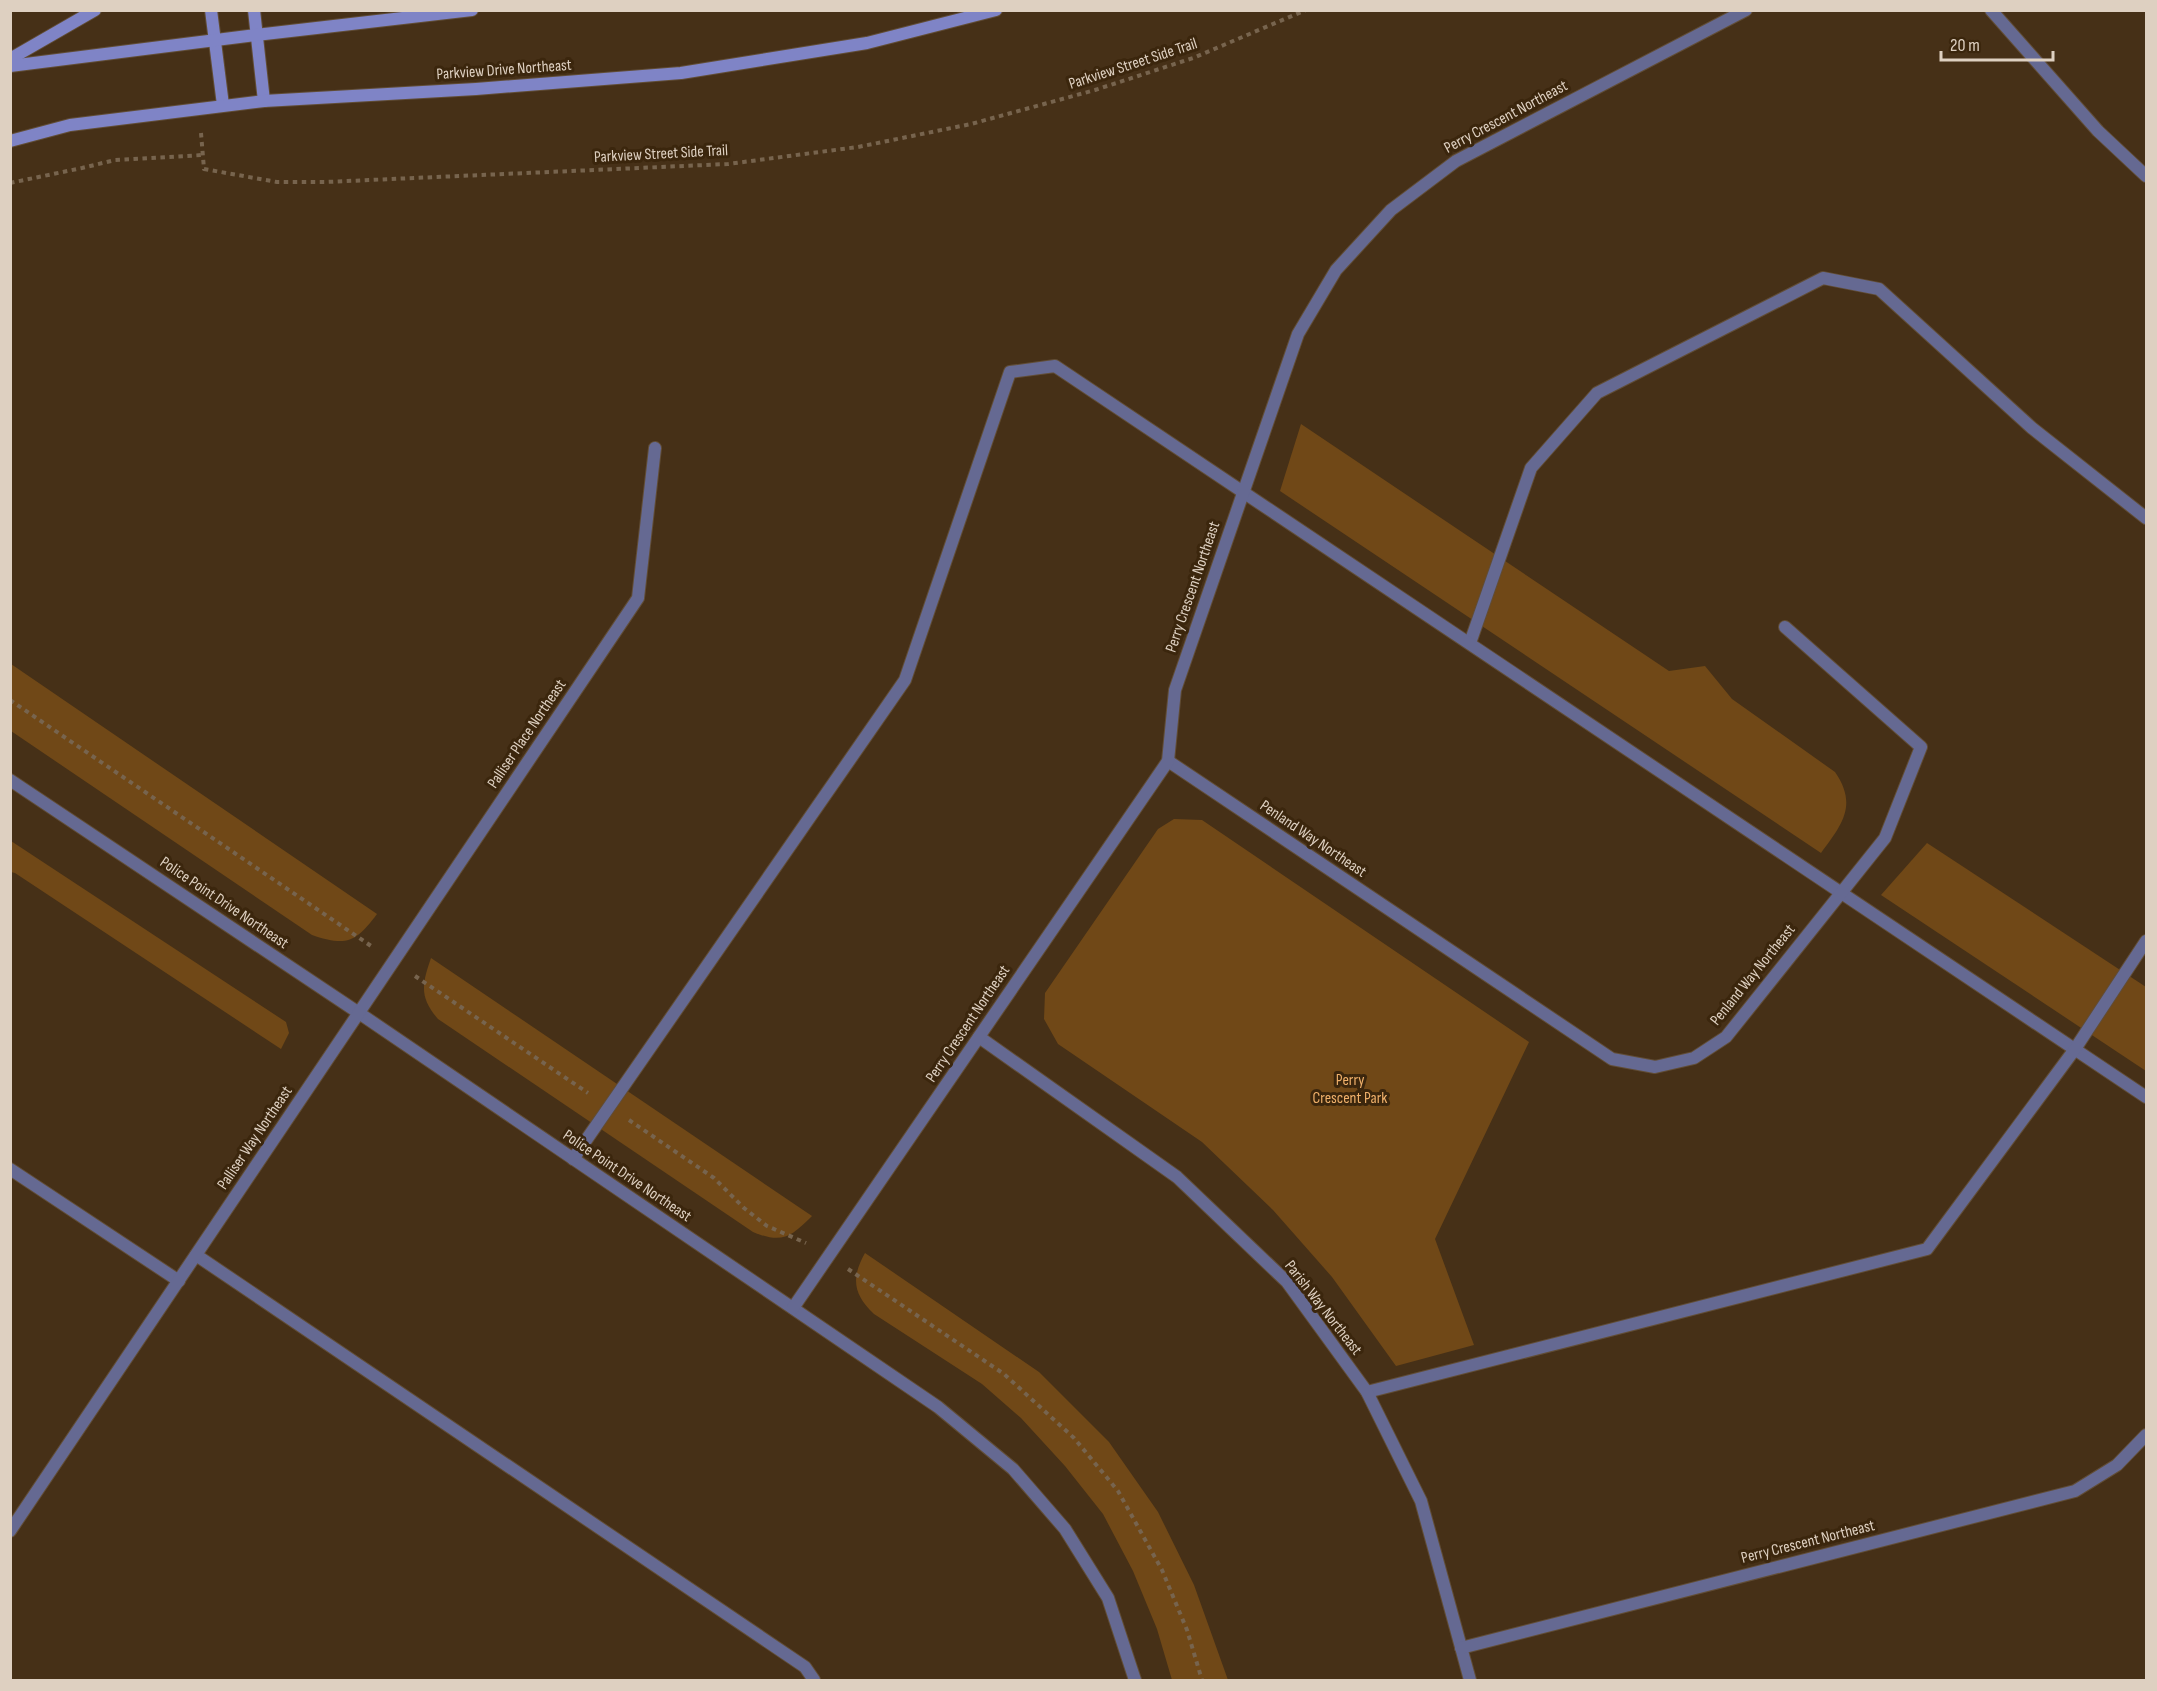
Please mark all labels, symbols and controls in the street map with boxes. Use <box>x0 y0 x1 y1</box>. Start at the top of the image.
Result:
scale bar <box>1941 24 2054 62</box>
street label: Parkview Street Side Trail <box>1066 34 1200 94</box>
text: 20 m <box>1950 35 1980 56</box>
street label: Parkview Drive Northeast <box>436 56 572 84</box>
street label: Perry Crescent Northeast <box>1441 76 1571 158</box>
street label: Parkview Street Side Trail <box>594 141 728 167</box>
street label: Perry Crescent Northeast <box>1162 519 1224 655</box>
street label: Palliser Place Northeast <box>484 676 570 792</box>
street label: Penland Way Northeast <box>1256 796 1370 882</box>
street label: Police Point Drive Northeast <box>156 853 292 953</box>
street label: Penland Way Northeast <box>1706 921 1800 1029</box>
street label: Perry Crescent Northeast <box>922 962 1014 1086</box>
park label: Perry Crescent Park <box>1313 1071 1387 1108</box>
street label: Palliser Way Northeast <box>213 1083 297 1193</box>
street label: Police Point Drive Northeast <box>559 1126 695 1226</box>
street label: Parish Way Northeast <box>1280 1257 1366 1359</box>
street label: Perry Crescent Northeast <box>1739 1516 1877 1568</box>

